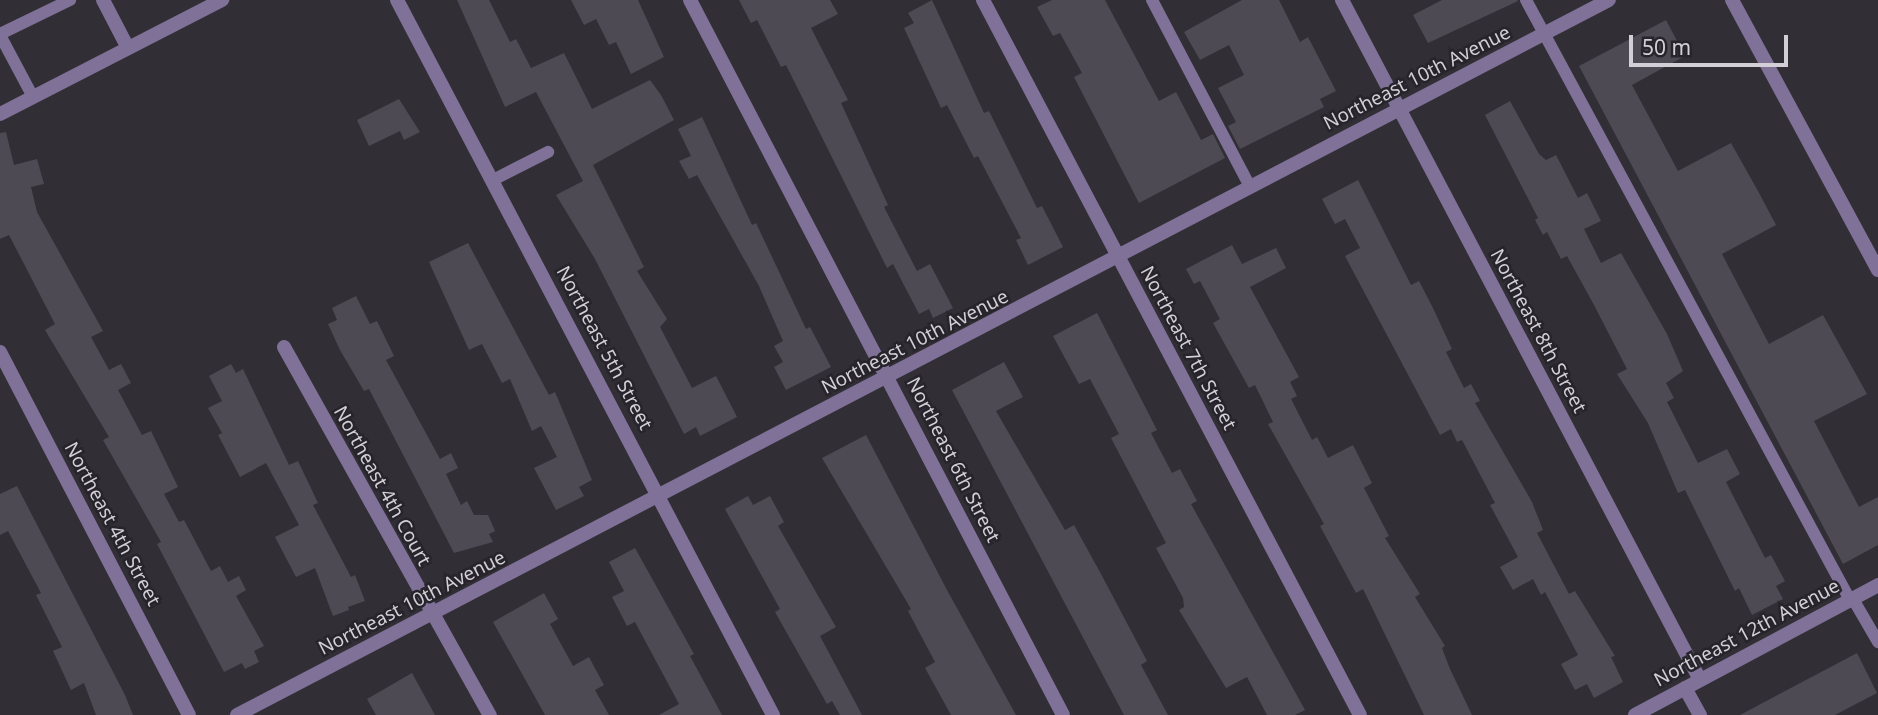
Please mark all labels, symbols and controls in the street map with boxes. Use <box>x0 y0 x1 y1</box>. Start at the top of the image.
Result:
street label: Northeast 10th Avenue <box>1320 21 1514 135</box>
scale bar <box>1633 21 1792 65</box>
text: 50 m <box>1642 33 1691 61</box>
street label: Northeast 8th Street <box>1485 245 1591 417</box>
street label: Northeast 5th Street <box>551 262 657 434</box>
street label: Northeast 7th Street <box>1135 262 1241 434</box>
street label: Northeast 10th Avenue <box>818 285 1012 399</box>
street label: Northeast 6th Street <box>902 374 1004 546</box>
street label: Northeast 4th Court <box>329 402 435 570</box>
street label: Northeast 4th Street <box>59 438 165 610</box>
street label: Northeast 10th Avenue <box>315 546 509 660</box>
street label: Northeast 12th Avenue <box>1650 574 1844 692</box>

